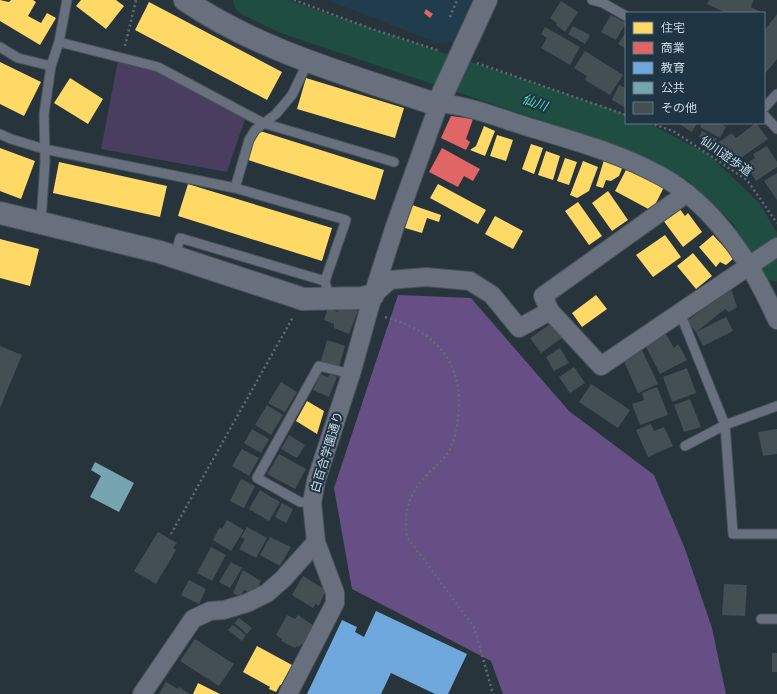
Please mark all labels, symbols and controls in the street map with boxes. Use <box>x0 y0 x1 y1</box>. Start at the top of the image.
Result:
legend <box>625 12 765 124</box>
text: 住宅 <box>661 20 685 36</box>
text: 商業 <box>661 40 685 56</box>
text: 教育 <box>661 60 685 76</box>
text: 公共 <box>661 80 685 96</box>
water label: 仙川 <box>520 90 552 115</box>
text: その他 <box>661 100 697 116</box>
street label: 仙川遊歩道 <box>697 132 755 180</box>
street label: 白百合学園通り <box>307 409 347 495</box>

